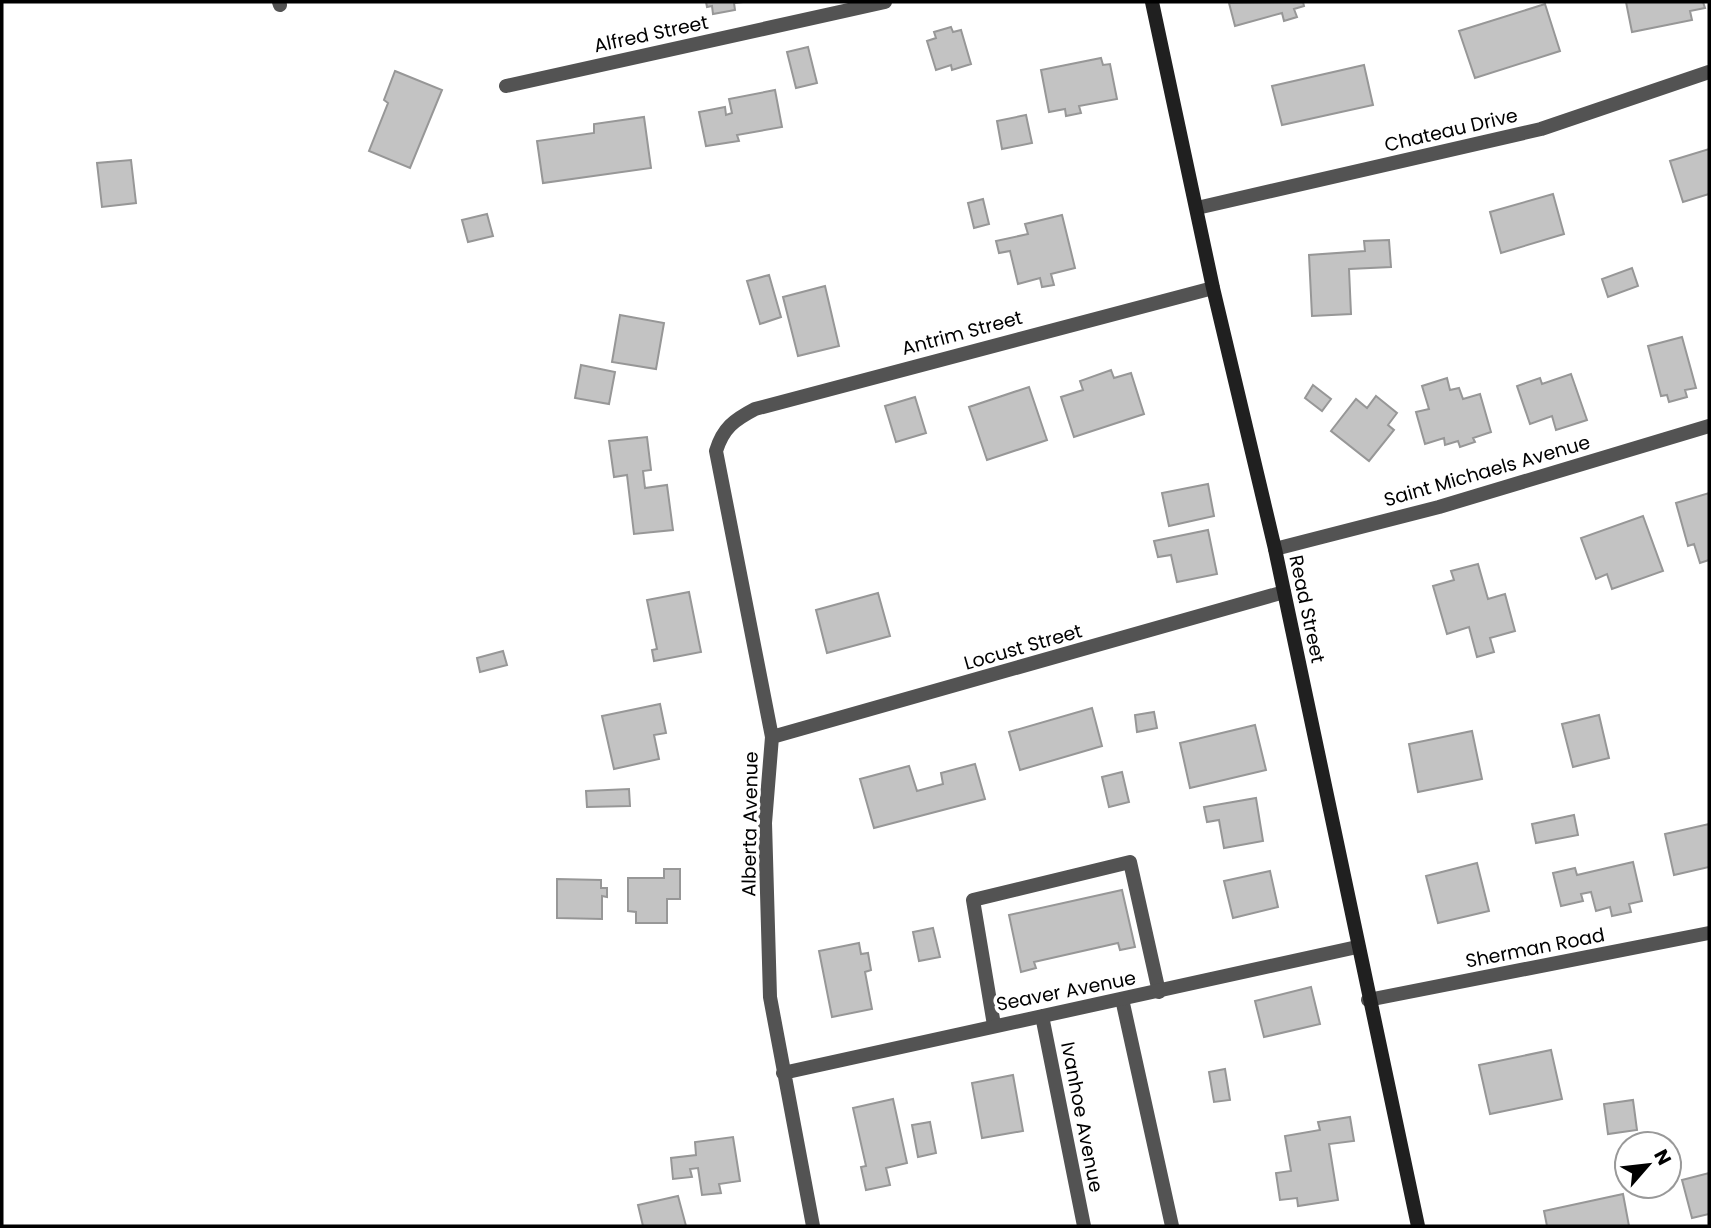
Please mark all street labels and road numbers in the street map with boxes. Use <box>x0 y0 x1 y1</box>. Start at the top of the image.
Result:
street label: Alfred Street <box>591 9 711 59</box>
street label: Chateau Drive <box>1382 102 1520 158</box>
street label: Antrim Street <box>899 304 1025 362</box>
street label: Saint Michaels Avenue <box>1381 429 1593 513</box>
street label: Read Street <box>1282 553 1332 666</box>
street label: Locust Street <box>961 617 1085 677</box>
street label: Alberta Avenue <box>735 751 765 897</box>
street label: Sherman Road <box>1463 921 1607 975</box>
street label: Seaver Avenue <box>994 964 1138 1018</box>
street label: Ivanhoe Avenue <box>1054 1039 1110 1195</box>

